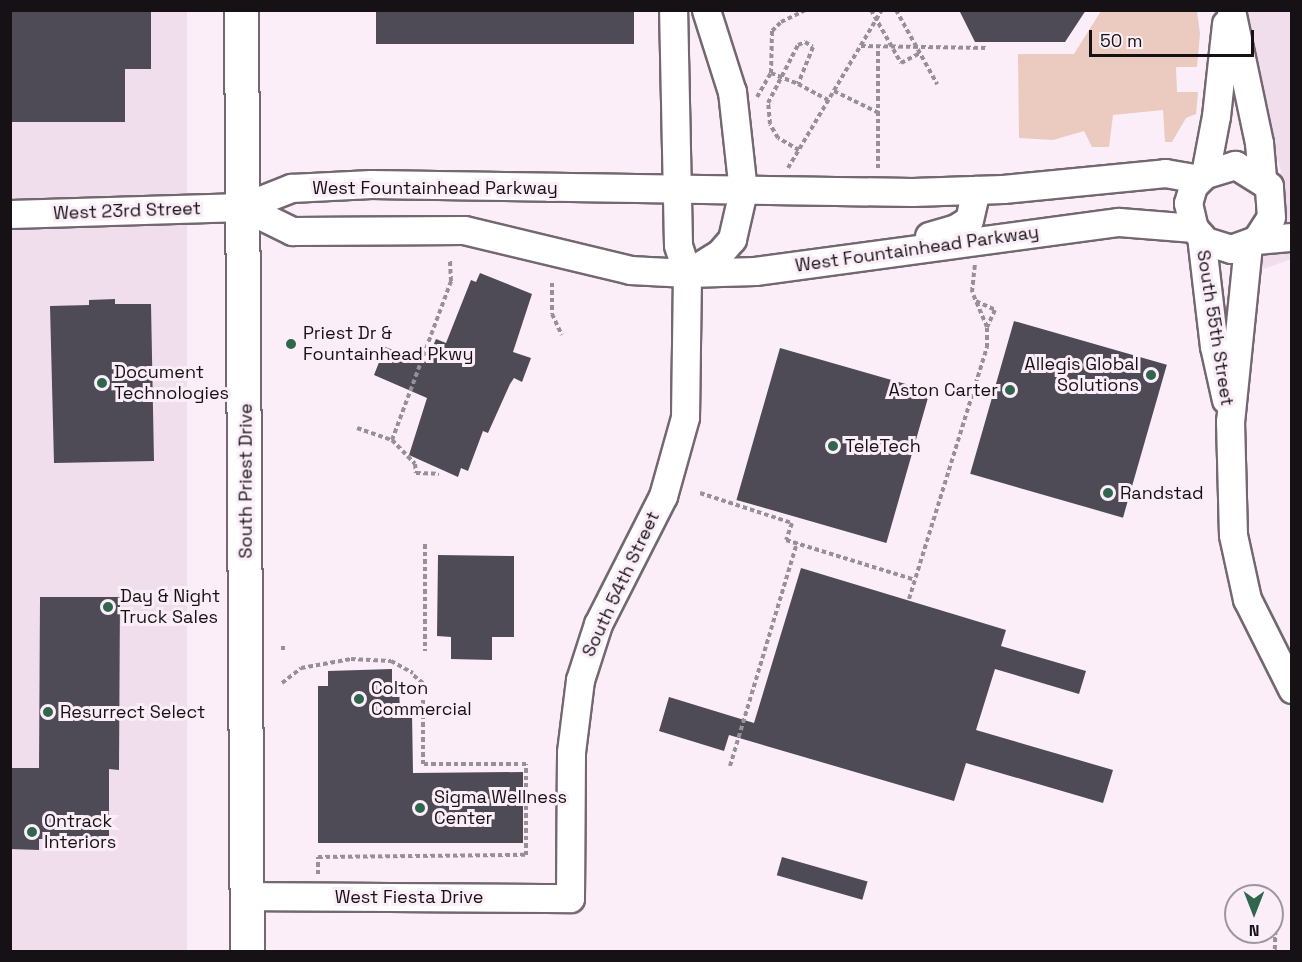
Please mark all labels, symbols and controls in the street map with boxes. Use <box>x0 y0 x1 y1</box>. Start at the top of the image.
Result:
scale bar <box>1092 18 1257 56</box>
text: 50 m <box>1100 29 1142 52</box>
street label: West Fountainhead Parkway <box>312 177 558 199</box>
street label: West 23rd Street <box>53 198 201 224</box>
street label: West Fountainhead Parkway <box>794 221 1040 277</box>
street label: South 55th Street <box>1192 248 1238 408</box>
place label: Priest Dr & Fountainhead Pkwy <box>303 323 474 366</box>
marker: Priest Dr & Fountainhead Pkwy <box>284 337 298 351</box>
place label: Allegis Global Solutions <box>1024 354 1139 397</box>
place label: Document Technologies <box>114 362 229 404</box>
marker: Allegis Global Solutions <box>1144 368 1158 382</box>
marker: Document Technologies <box>95 376 109 390</box>
place label: Aston Carter <box>889 379 998 401</box>
marker: Aston Carter <box>1003 383 1017 397</box>
street label: South Priest Drive <box>235 403 257 559</box>
place label: TeleTech <box>845 435 921 457</box>
marker: TeleTech <box>826 439 840 453</box>
place label: Randstad <box>1120 482 1204 504</box>
marker: Randstad <box>1101 486 1115 500</box>
street label: South 54th Street <box>578 508 664 660</box>
place label: Day & Night Truck Sales <box>120 586 220 628</box>
marker: Day & Night Truck Sales <box>101 600 115 614</box>
place label: Colton Commercial <box>371 678 472 720</box>
marker: Colton Commercial <box>352 692 366 706</box>
place label: Resurrect Select <box>60 701 205 723</box>
marker: Resurrect Select <box>41 705 55 719</box>
place label: Sigma Wellness Center <box>434 787 567 830</box>
marker: Sigma Wellness Center <box>411 799 429 817</box>
place label: Ontrack Interiors <box>44 811 116 854</box>
marker: Ontrack Interiors <box>25 825 39 839</box>
north arrow <box>1224 884 1284 944</box>
street label: West Fiesta Drive <box>335 886 483 908</box>
text: N <box>1249 920 1259 941</box>

